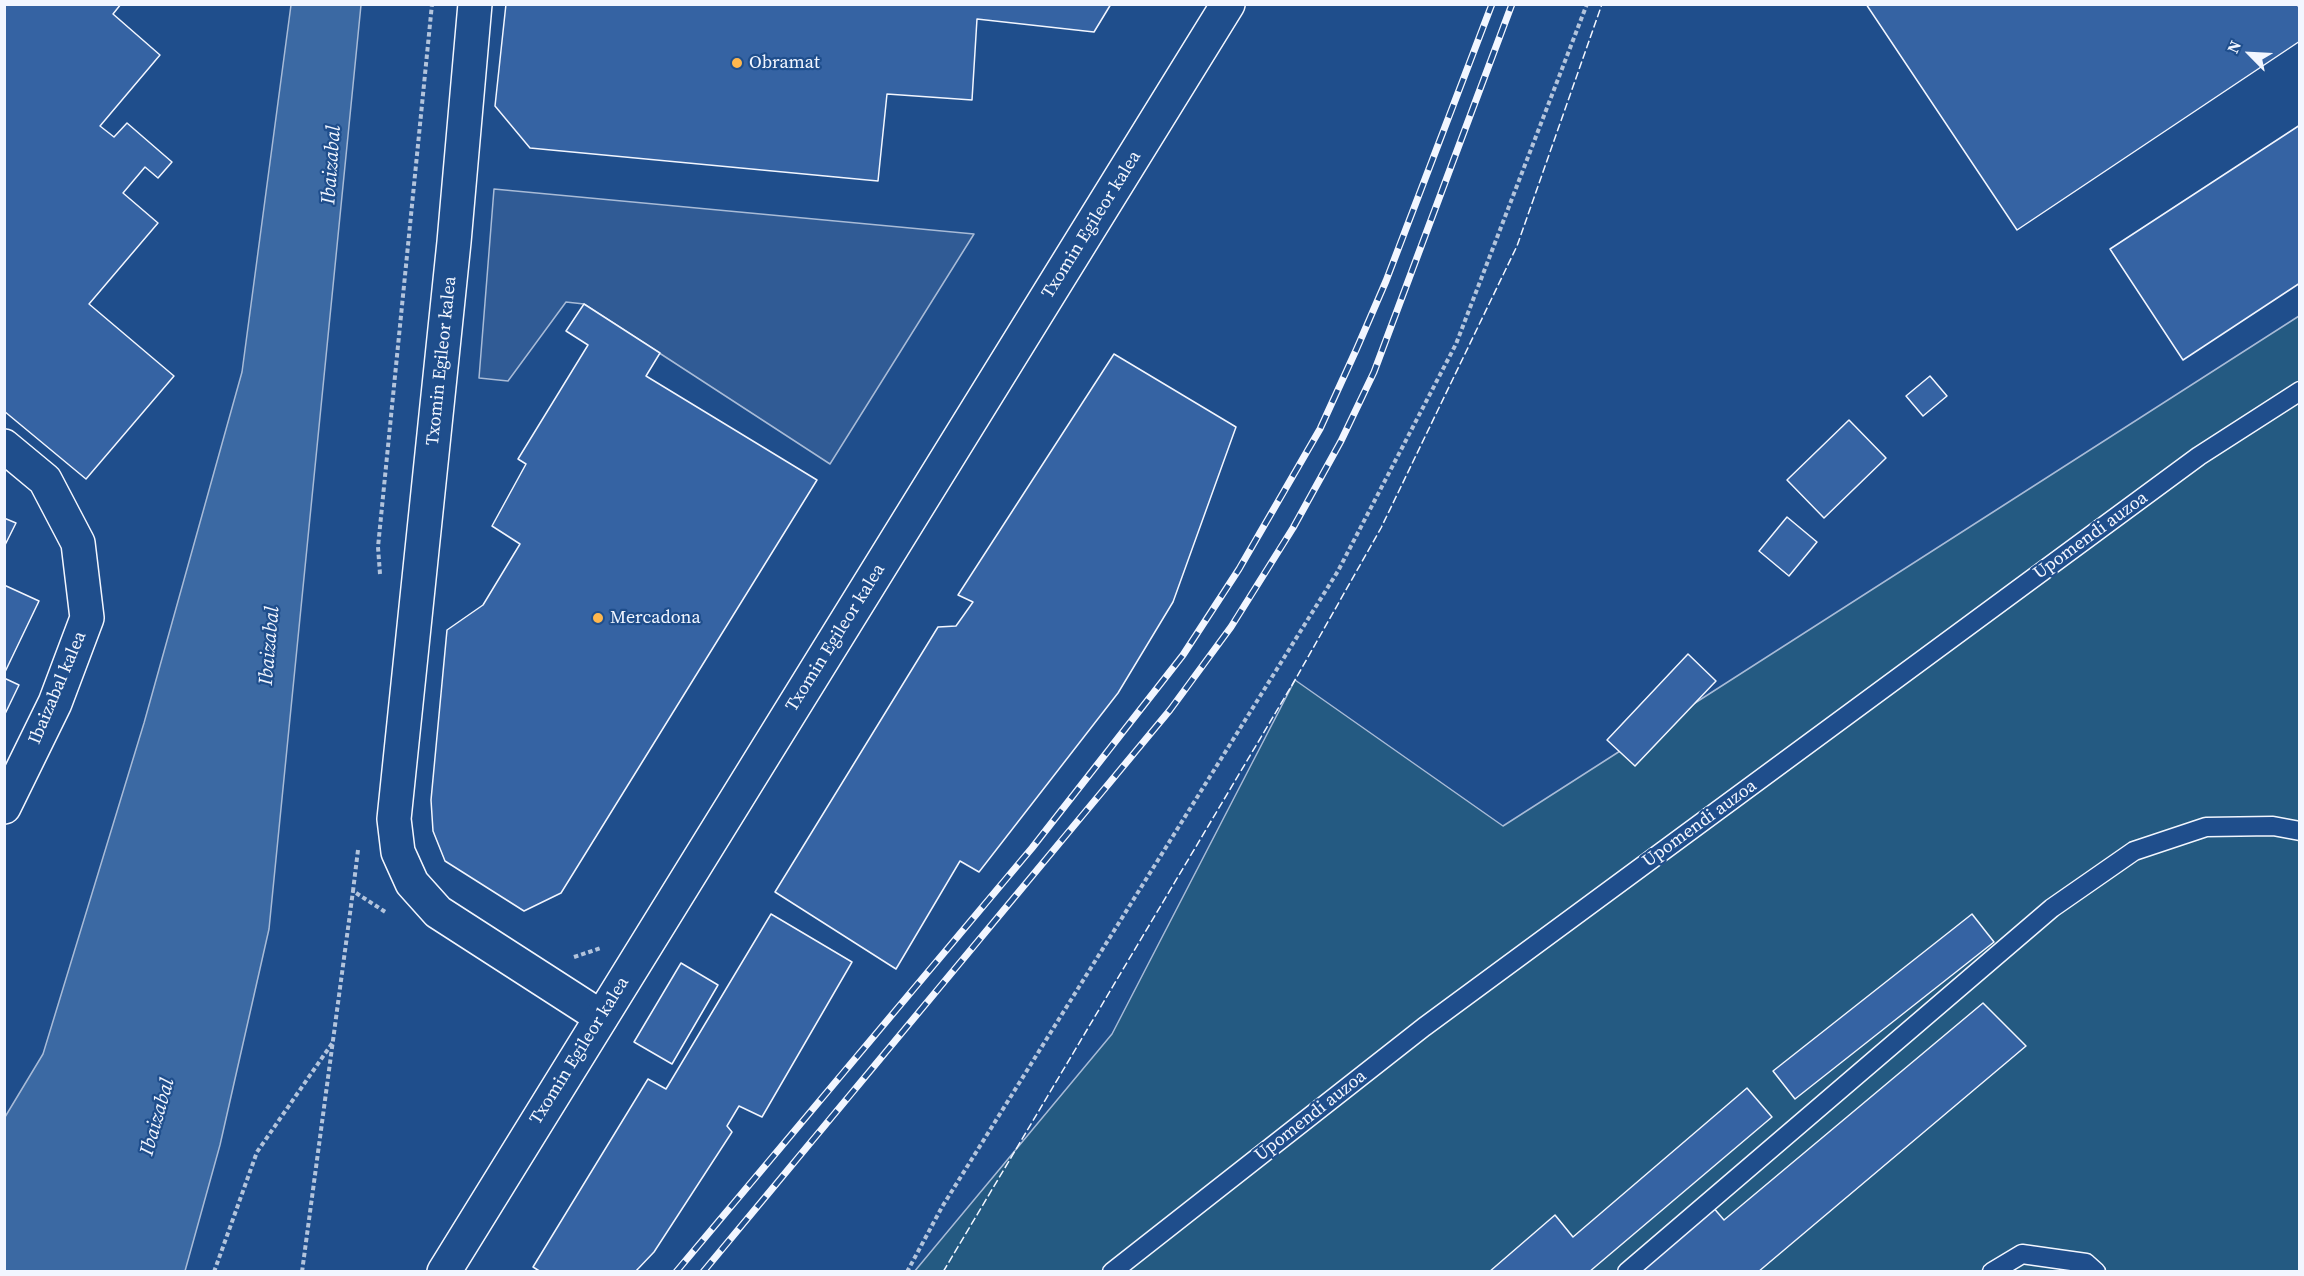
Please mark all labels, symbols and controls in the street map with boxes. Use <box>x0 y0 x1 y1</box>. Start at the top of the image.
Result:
north arrow <box>2220 24 2280 84</box>
text: N <box>2221 37 2246 56</box>
place label: Obramat <box>749 52 820 74</box>
marker: Obramat <box>730 56 744 70</box>
water label: Ibaizabal <box>317 125 347 205</box>
street label: Txomin Egileor kalea <box>1038 147 1146 303</box>
street label: Txomin Egileor kalea <box>422 275 462 447</box>
street label: Upomendi auzoa <box>2030 487 2152 585</box>
street label: Txomin Egileor kalea <box>782 560 890 716</box>
water label: Ibaizabal <box>255 606 285 686</box>
place label: Mercadona <box>610 607 701 629</box>
marker: Mercadona <box>591 611 605 625</box>
street label: Ibaizabal kalea <box>24 628 92 748</box>
street label: Upomendi auzoa <box>1639 775 1761 873</box>
street label: Txomin Egileor kalea <box>526 973 634 1129</box>
street label: Upomendi auzoa <box>1251 1066 1371 1166</box>
water label: Ibaizabal <box>136 1076 180 1158</box>

